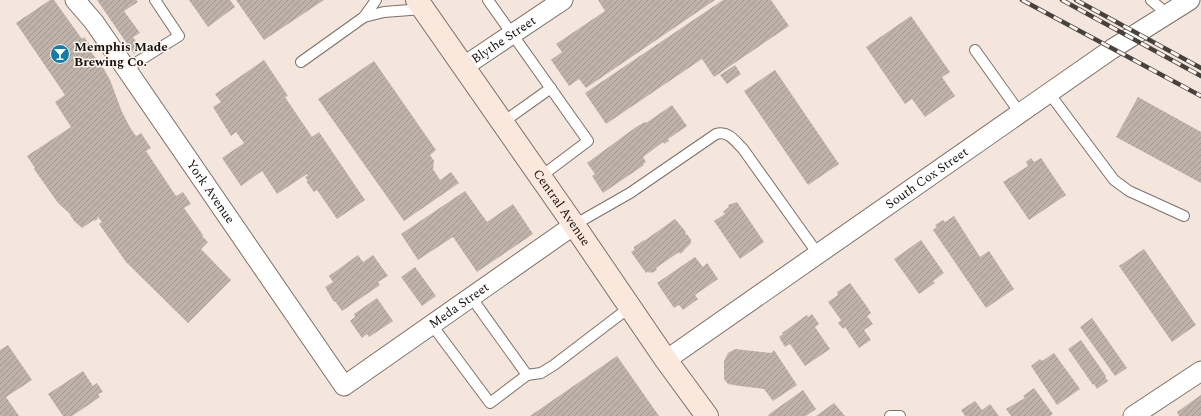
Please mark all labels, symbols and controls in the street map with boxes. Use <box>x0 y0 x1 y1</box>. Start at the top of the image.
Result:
street label: Blythe Street <box>467 10 541 69</box>
place label: Memphis Made Brewing Co. <box>74 37 168 72</box>
bar icon: Memphis Made Brewing Co. <box>49 43 71 65</box>
street label: South Cox Street <box>881 142 973 214</box>
street label: York Avenue <box>181 156 240 228</box>
street label: Central Avenue <box>528 165 595 250</box>
street label: Meda Street <box>425 277 494 334</box>

